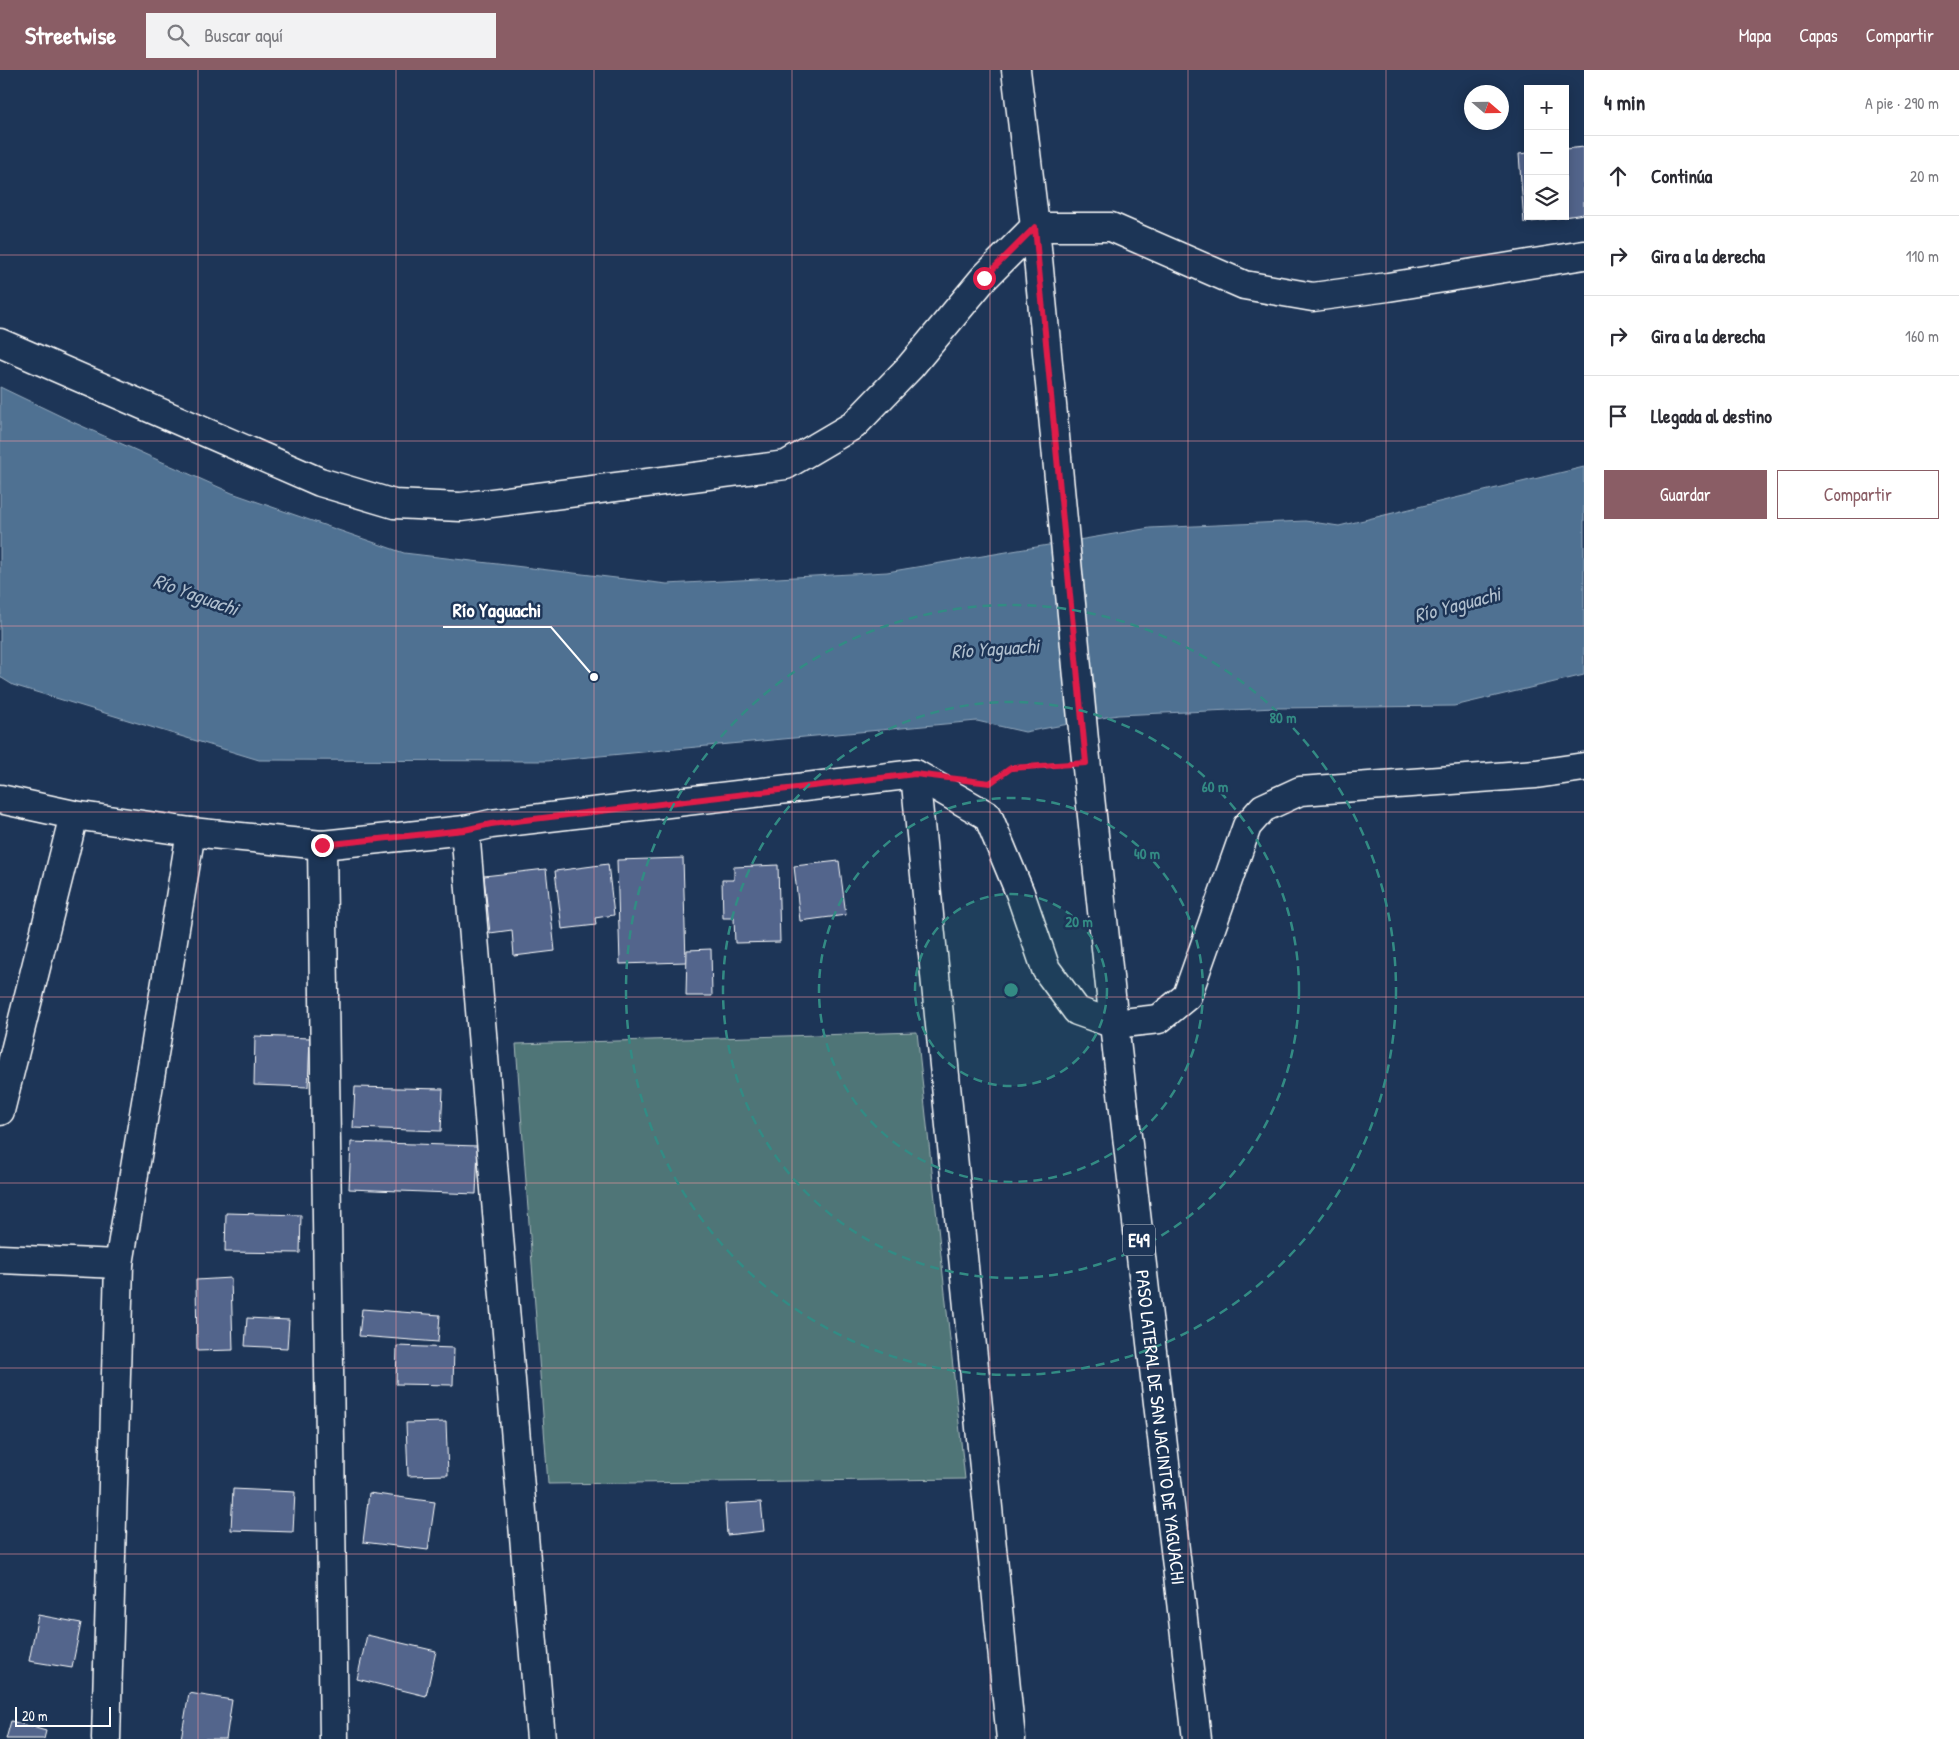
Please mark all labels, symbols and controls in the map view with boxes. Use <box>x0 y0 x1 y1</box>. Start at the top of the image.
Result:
search box <box>146 13 496 58</box>
text: Streetwise <box>25 19 116 51</box>
icon: search <box>164 21 192 49</box>
text: Buscar aquí <box>204 22 283 48</box>
text: Mapa <box>1739 23 1771 48</box>
text: Capas <box>1799 23 1838 48</box>
text: Compartir <box>1866 23 1934 48</box>
north arrow <box>1464 85 1509 130</box>
map controls <box>1524 85 1569 220</box>
button: + <box>1524 85 1569 130</box>
text: 4 min <box>1604 88 1645 117</box>
text: A pie · 290 m <box>1865 92 1939 114</box>
button: − <box>1524 130 1569 175</box>
icon: ahead <box>1604 162 1632 190</box>
text: Continúa <box>1651 163 1712 189</box>
text: 20 m <box>1910 165 1939 187</box>
button: layers <box>1524 175 1569 220</box>
icon: right <box>1604 242 1632 270</box>
text: Gira a la derecha <box>1651 243 1765 269</box>
text: 110 m <box>1906 245 1939 267</box>
route start <box>973 267 996 290</box>
icon: right <box>1604 322 1632 350</box>
text: Gira a la derecha <box>1651 323 1765 349</box>
text: 160 m <box>1905 325 1939 347</box>
icon: arrive <box>1604 402 1632 430</box>
text: Llegada al destino <box>1651 403 1772 429</box>
button: Guardar <box>1604 470 1767 519</box>
button: Compartir <box>1777 470 1939 519</box>
water label: Río Yaguachi <box>150 566 244 624</box>
water label: Río Yaguachi <box>1411 579 1506 629</box>
callout: Río Yaguachi <box>443 592 551 627</box>
text: Río Yaguachi <box>453 596 541 624</box>
water label: Río Yaguachi <box>950 631 1043 666</box>
text: 80 m <box>1270 707 1296 728</box>
text: 60 m <box>1202 776 1228 797</box>
route end <box>311 834 334 857</box>
text: 40 m <box>1134 843 1160 864</box>
text: 20 m <box>1065 911 1093 932</box>
centre of rings <box>1002 981 1020 999</box>
road number: E49 <box>1123 1224 1155 1256</box>
street label: PASO LATERAL DE SAN JACINTO DE YAGUACHI <box>1130 1268 1192 1586</box>
scale bar <box>15 1704 111 1727</box>
text: 20 m <box>22 1706 48 1725</box>

